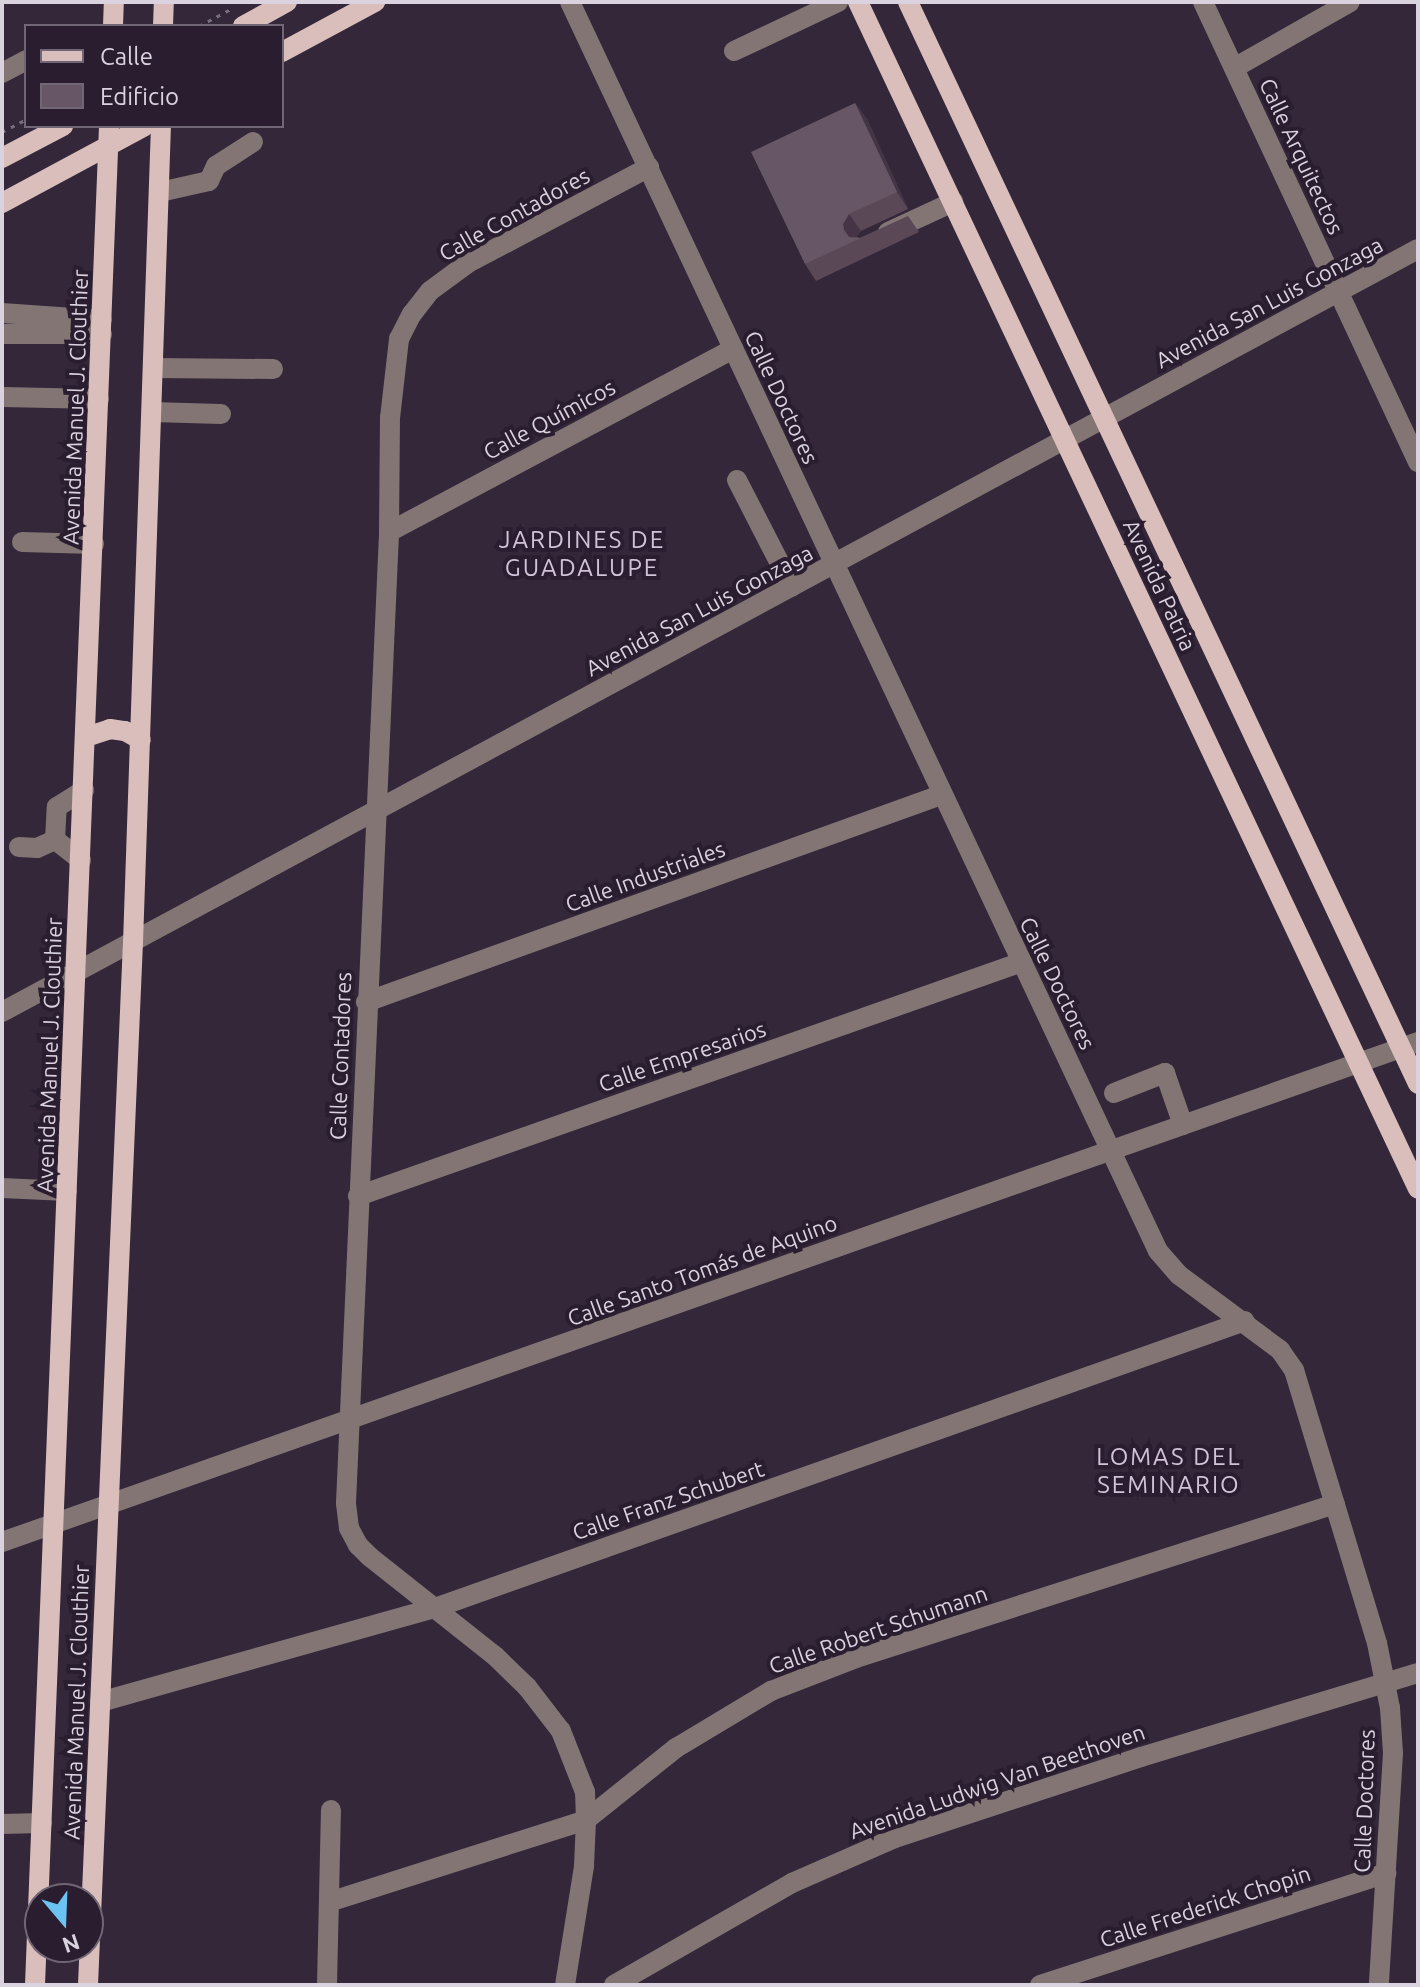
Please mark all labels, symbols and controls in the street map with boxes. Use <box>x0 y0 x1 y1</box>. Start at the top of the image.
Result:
legend <box>24 24 284 128</box>
text: Calle <box>100 43 153 70</box>
street label: Calle Arquitectos <box>1254 74 1350 238</box>
text: Edificio <box>100 83 179 110</box>
street label: Calle Contadores <box>434 162 594 266</box>
street label: Avenida San Luis Gonzaga <box>1151 231 1387 373</box>
street label: Avenida Manuel J. Clouthier <box>57 269 93 545</box>
street label: Calle Doctores <box>740 326 824 468</box>
street label: Calle Químicos <box>479 373 619 465</box>
street label: Avenida Patria <box>1118 515 1202 655</box>
district label: JARDINES DE GUADALUPE <box>499 526 665 582</box>
street label: Avenida San Luis Gonzaga <box>581 539 817 681</box>
street label: Calle Industriales <box>562 835 728 917</box>
street label: Calle Doctores <box>1015 913 1101 1053</box>
street label: Avenida Manuel J. Clouthier <box>31 917 67 1193</box>
street label: Calle Contadores <box>324 972 356 1140</box>
street label: Calle Empresarios <box>595 1015 769 1097</box>
street label: Calle Santo Tomás de Aquino <box>564 1209 840 1331</box>
district label: LOMAS DEL SEMINARIO <box>1096 1443 1242 1499</box>
street label: Calle Franz Schubert <box>569 1455 767 1545</box>
street label: Avenida Manuel J. Clouthier <box>58 1564 94 1840</box>
street label: Calle Robert Schumann <box>765 1579 991 1679</box>
street label: Avenida Ludwig Van Beethoven <box>846 1718 1148 1844</box>
street label: Calle Doctores <box>1348 1729 1380 1873</box>
street label: Calle Frederick Chopin <box>1096 1859 1314 1953</box>
north arrow <box>24 1883 104 1963</box>
text: N <box>59 1930 83 1959</box>

